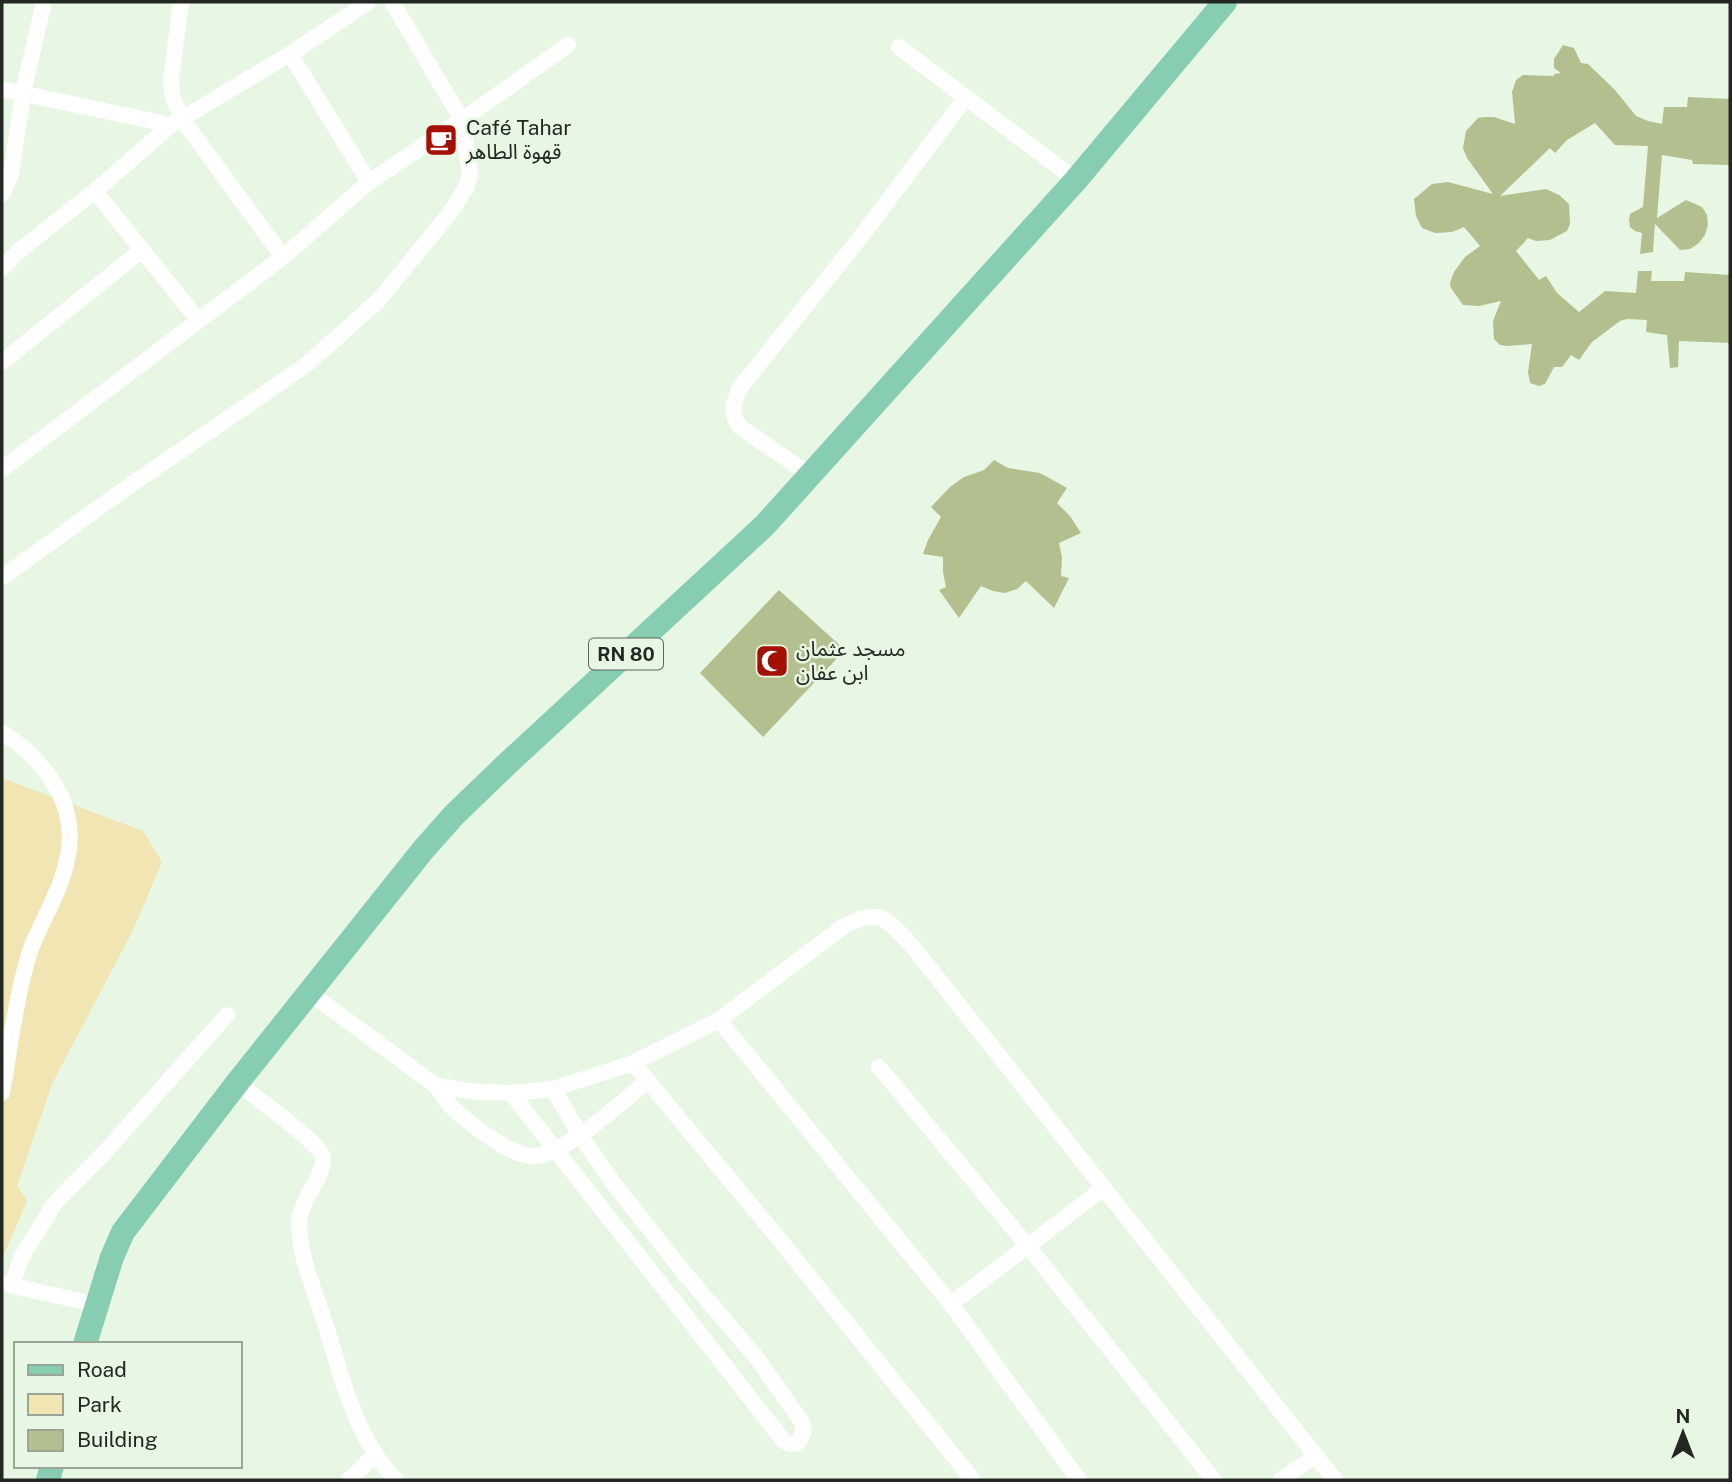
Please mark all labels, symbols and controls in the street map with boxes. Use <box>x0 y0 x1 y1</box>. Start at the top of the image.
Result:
place label: Café Tahar قهوة الطاهر <box>465 115 571 164</box>
cafe icon: Café Tahar قهوة الطاهر <box>422 121 460 159</box>
place label: مسجد عثمان ابن عفان <box>796 636 906 685</box>
road number: RN 80 <box>589 638 663 670</box>
mosque icon: مسجد عثمان ابن عفان <box>753 642 791 680</box>
legend <box>14 1342 242 1468</box>
text: Road <box>77 1357 127 1382</box>
text: Park <box>77 1392 122 1417</box>
north arrow <box>1648 1398 1718 1468</box>
text: N <box>1676 1405 1690 1427</box>
text: Building <box>77 1427 158 1452</box>

